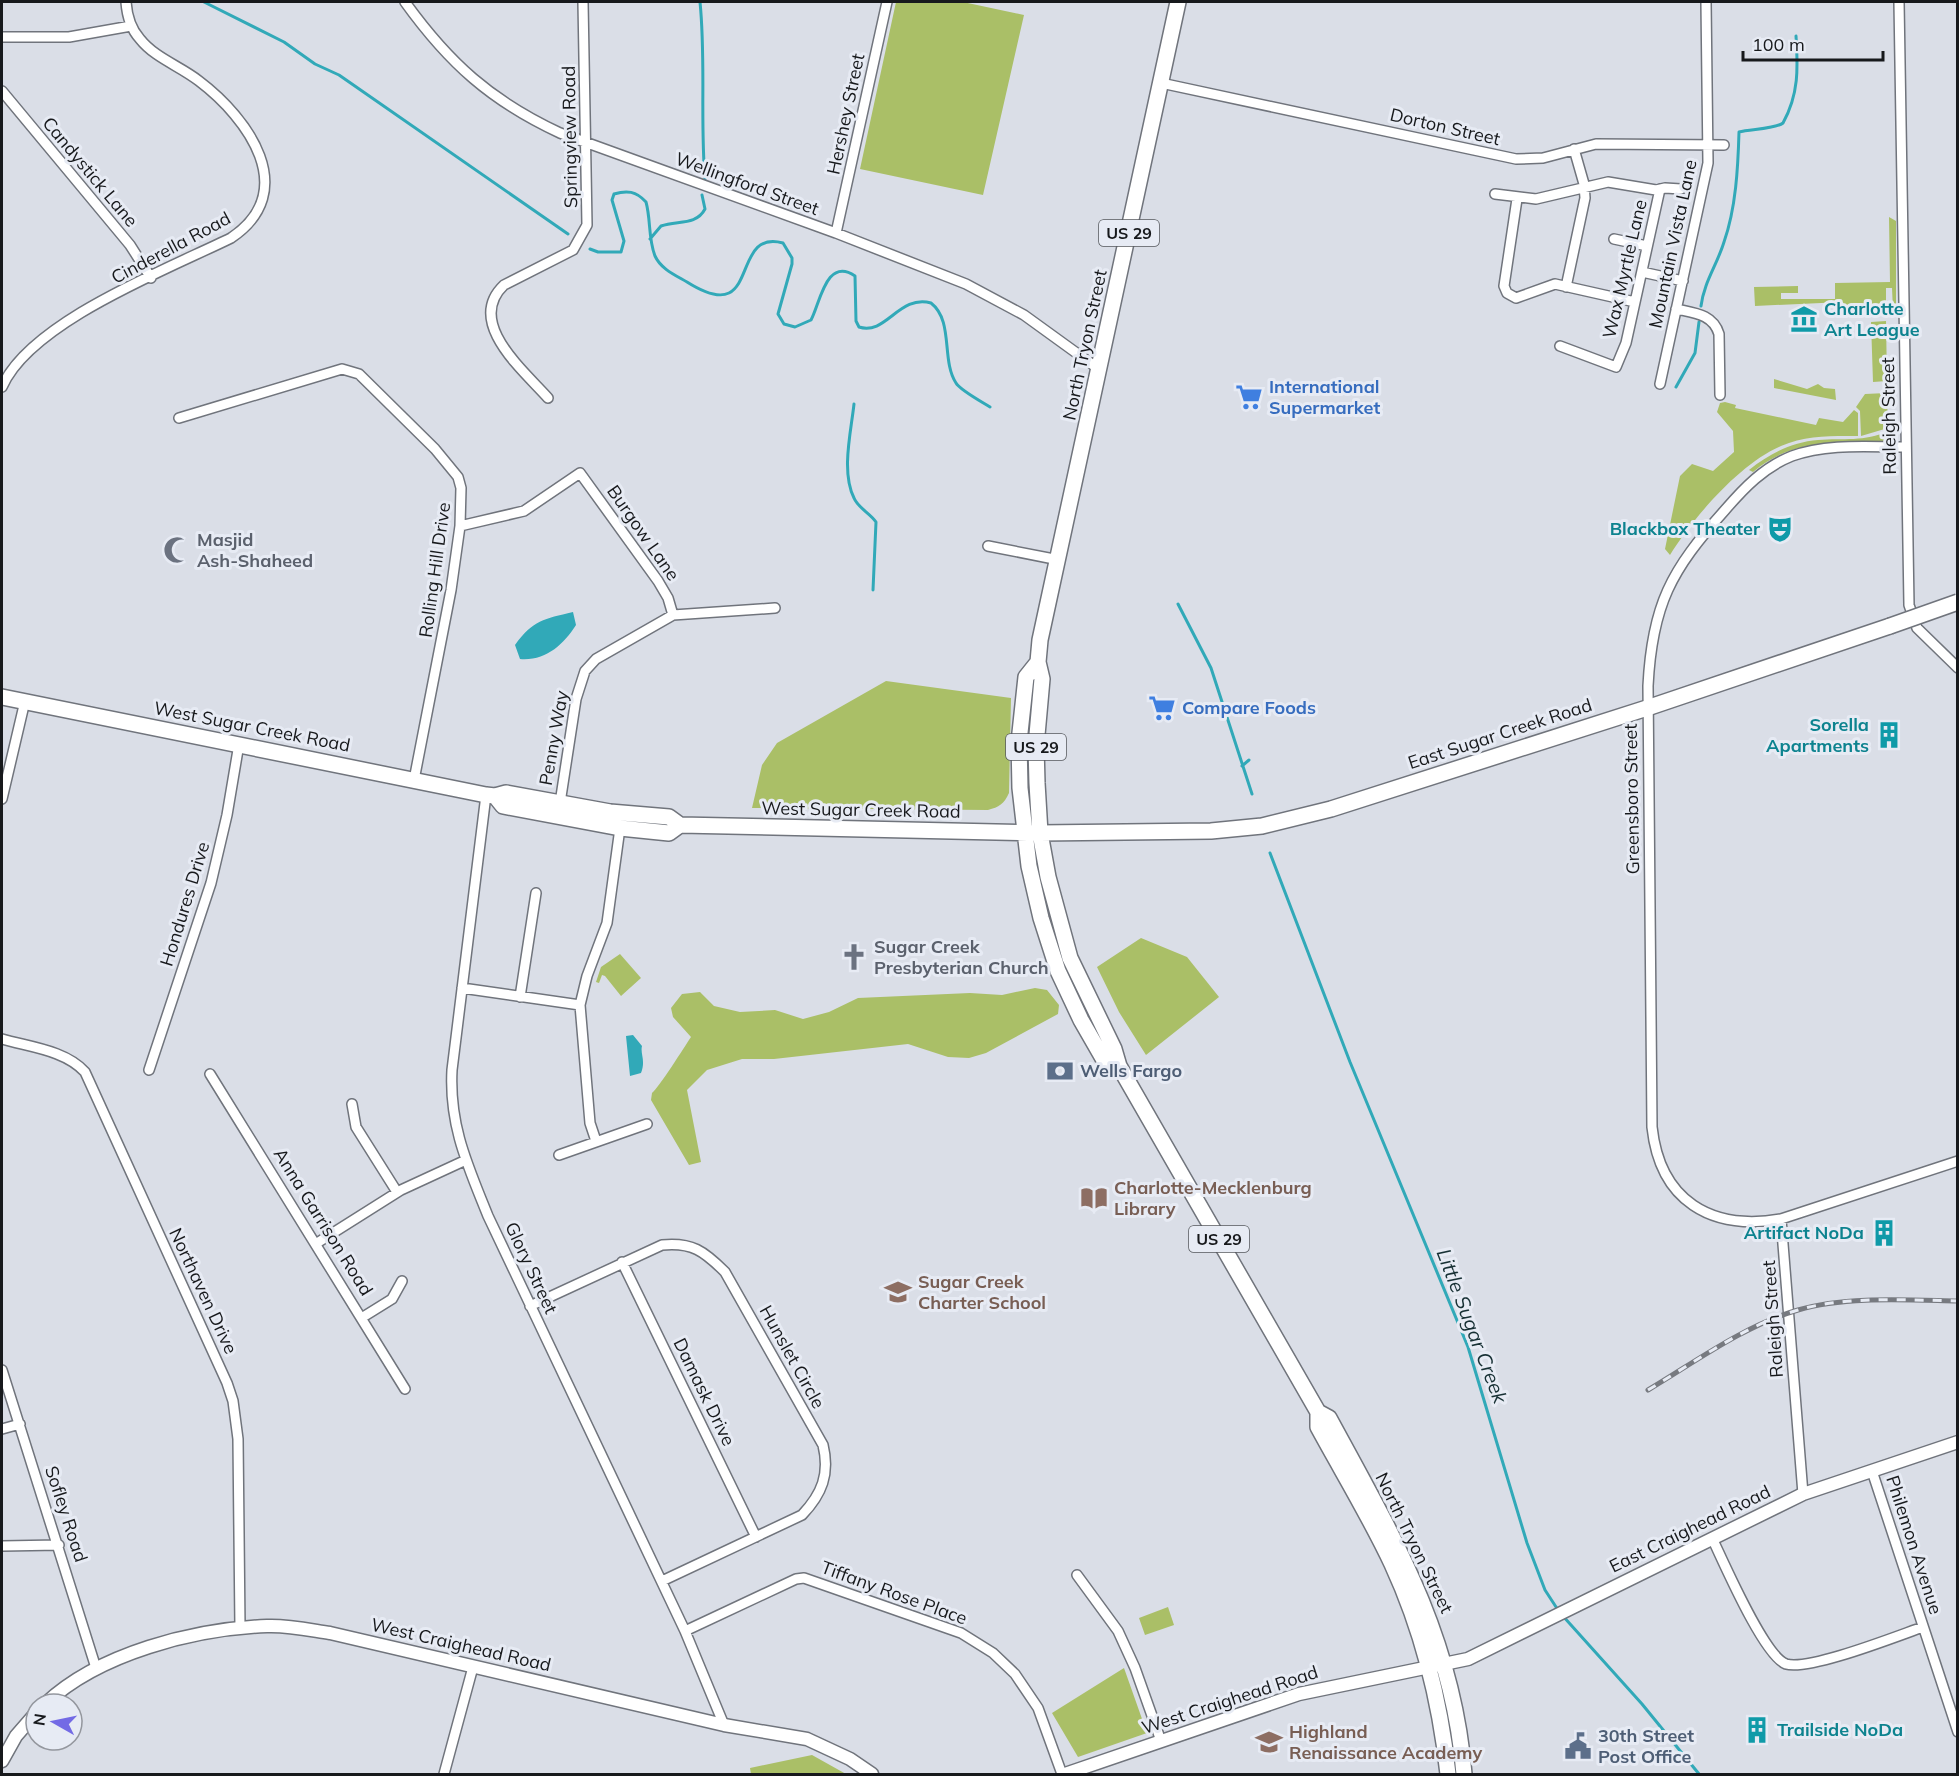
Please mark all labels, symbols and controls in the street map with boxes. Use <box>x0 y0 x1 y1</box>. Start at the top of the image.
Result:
scale bar <box>1743 24 1882 62</box>
text: 100 m <box>1752 33 1805 56</box>
street label: Hershey Street <box>821 51 870 177</box>
street label: Springview Road <box>557 66 582 208</box>
street label: Dorton Street <box>1388 103 1502 150</box>
street label: Candystick Lane <box>38 112 143 231</box>
street label: Wellingford Street <box>672 147 822 220</box>
street label: Mountain Vista Lane <box>1643 158 1702 330</box>
street label: Wax Myrtle Lane <box>1597 197 1652 341</box>
street label: Cinderella Road <box>107 206 235 289</box>
road number: US 29 <box>1099 220 1159 246</box>
street label: North Tryon Street <box>1057 267 1112 422</box>
place label: Charlotte Art League <box>1824 297 1920 341</box>
museum icon: Charlotte Art League <box>1789 304 1819 334</box>
street label: Raleigh Street <box>1876 357 1901 475</box>
place label: International Supermarket <box>1269 375 1380 419</box>
supermarket icon: International Supermarket <box>1234 382 1264 412</box>
street label: Burgow Lane <box>602 481 685 585</box>
street label: Rolling Hill Drive <box>414 501 455 639</box>
theatre icon: Blackbox Theater <box>1765 514 1795 544</box>
place label: Blackbox Theater <box>1610 517 1761 540</box>
place label: Masjid Ash-Shaheed <box>197 528 313 572</box>
mosque icon: Masjid Ash-Shaheed <box>162 535 192 565</box>
street label: Penny Way <box>534 688 573 787</box>
supermarket icon: Compare Foods <box>1147 693 1177 723</box>
street label: East Sugar Creek Road <box>1405 693 1595 774</box>
street label: West Sugar Creek Road <box>152 696 352 757</box>
place label: Compare Foods <box>1182 696 1316 719</box>
place label: Sorella Apartments <box>1766 713 1869 757</box>
building icon: Sorella Apartments <box>1874 720 1904 750</box>
street label: Greensboro Street <box>1619 723 1644 875</box>
road number: US 29 <box>1006 734 1066 760</box>
street label: West Sugar Creek Road <box>761 796 961 823</box>
street label: Hondures Drive <box>155 839 214 969</box>
place label: Sugar Creek Presbyterian Church <box>874 935 1049 979</box>
church icon: Sugar Creek Presbyterian Church <box>839 942 869 972</box>
bank icon: Wells Fargo <box>1045 1056 1075 1086</box>
place label: Wells Fargo <box>1080 1059 1182 1082</box>
street label: Anna Garrison Road <box>269 1144 378 1300</box>
place label: Charlotte-Mecklenburg Library <box>1114 1176 1312 1220</box>
library icon: Charlotte-Mecklenburg Library <box>1079 1183 1109 1213</box>
street label: Glory Street <box>500 1218 563 1317</box>
building icon: Artifact NoDa <box>1869 1218 1899 1248</box>
place label: Artifact NoDa <box>1744 1221 1864 1244</box>
street label: Northaven Drive <box>164 1224 243 1357</box>
road number: US 29 <box>1189 1226 1249 1252</box>
water label: Little Sugar Creek <box>1431 1245 1514 1407</box>
street label: Raleigh Street <box>1757 1260 1788 1378</box>
place label: Sugar Creek Charter School <box>918 1270 1046 1314</box>
school or university icon: Sugar Creek Charter School <box>883 1277 913 1307</box>
street label: Hunslet Circle <box>755 1301 830 1413</box>
street label: Damask Drive <box>668 1334 740 1450</box>
street label: Sofley Road <box>40 1463 93 1565</box>
street label: North Tryon Street <box>1370 1469 1458 1617</box>
street label: Philemon Avenue <box>1881 1473 1948 1617</box>
street label: East Craighead Road <box>1605 1480 1774 1578</box>
street label: Tiffany Rose Place <box>818 1555 970 1630</box>
street label: West Craighead Road <box>369 1613 553 1676</box>
street label: West Craighead Road <box>1139 1660 1321 1739</box>
north arrow <box>24 1692 84 1752</box>
text: N <box>28 1712 50 1727</box>
building icon: Trailside NoDa <box>1742 1715 1772 1745</box>
place label: Trailside NoDa <box>1777 1718 1903 1741</box>
place label: Highland Renaissance Academy <box>1289 1720 1482 1764</box>
place label: 30th Street Post Office <box>1598 1724 1694 1768</box>
school or university icon: Highland Renaissance Academy <box>1254 1727 1284 1757</box>
public building icon: 30th Street Post Office <box>1563 1731 1593 1761</box>

